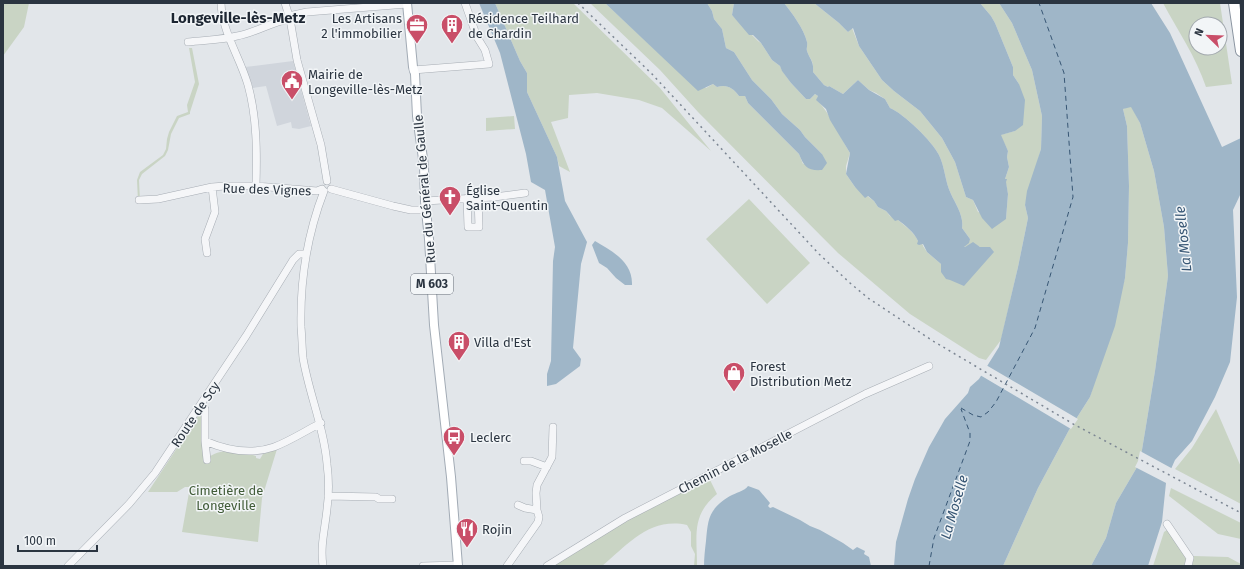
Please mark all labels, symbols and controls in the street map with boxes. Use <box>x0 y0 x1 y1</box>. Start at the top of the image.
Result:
district label: Longeville-lès-Metz <box>171 9 305 27</box>
place label: Les Artisans 2 l'immobilier <box>321 11 402 41</box>
place label: Résidence Teilhard de Chardin <box>468 11 579 41</box>
office icon: Les Artisans 2 l'immobilier <box>404 12 430 45</box>
building icon: Résidence Teilhard de Chardin <box>439 12 465 45</box>
north arrow <box>1188 16 1228 56</box>
text: N <box>1192 26 1207 38</box>
place label: Mairie de Longeville-lès-Metz <box>308 67 423 97</box>
public building icon: Mairie de Longeville-lès-Metz <box>279 68 305 101</box>
street label: Rue du Général de Gaulle <box>411 114 438 264</box>
street label: Rue des Vignes <box>222 180 312 199</box>
place label: Église Saint-Quentin <box>466 183 548 213</box>
church icon: Église Saint-Quentin <box>437 184 463 217</box>
water label: La Moselle <box>1172 205 1195 273</box>
road number: M 603 <box>411 274 453 294</box>
building icon: Villa d'Est <box>446 329 472 362</box>
place label: Villa d'Est <box>474 335 532 350</box>
place label: Forest Distribution Metz <box>750 359 852 389</box>
shop icon: Forest Distribution Metz <box>721 360 747 393</box>
street label: Route de Scy <box>168 378 223 450</box>
bus stop icon: Leclerc <box>441 424 467 457</box>
street label: Chemin de la Moselle <box>676 426 795 497</box>
place label: Leclerc <box>470 430 511 445</box>
water label: La Moselle <box>937 473 972 541</box>
park label: Cimetière de Longeville <box>189 483 263 513</box>
restaurant icon: Rojin <box>454 516 480 549</box>
place label: Rojin <box>482 522 512 537</box>
scale bar <box>18 527 97 553</box>
text: 100 m <box>24 534 56 548</box>

